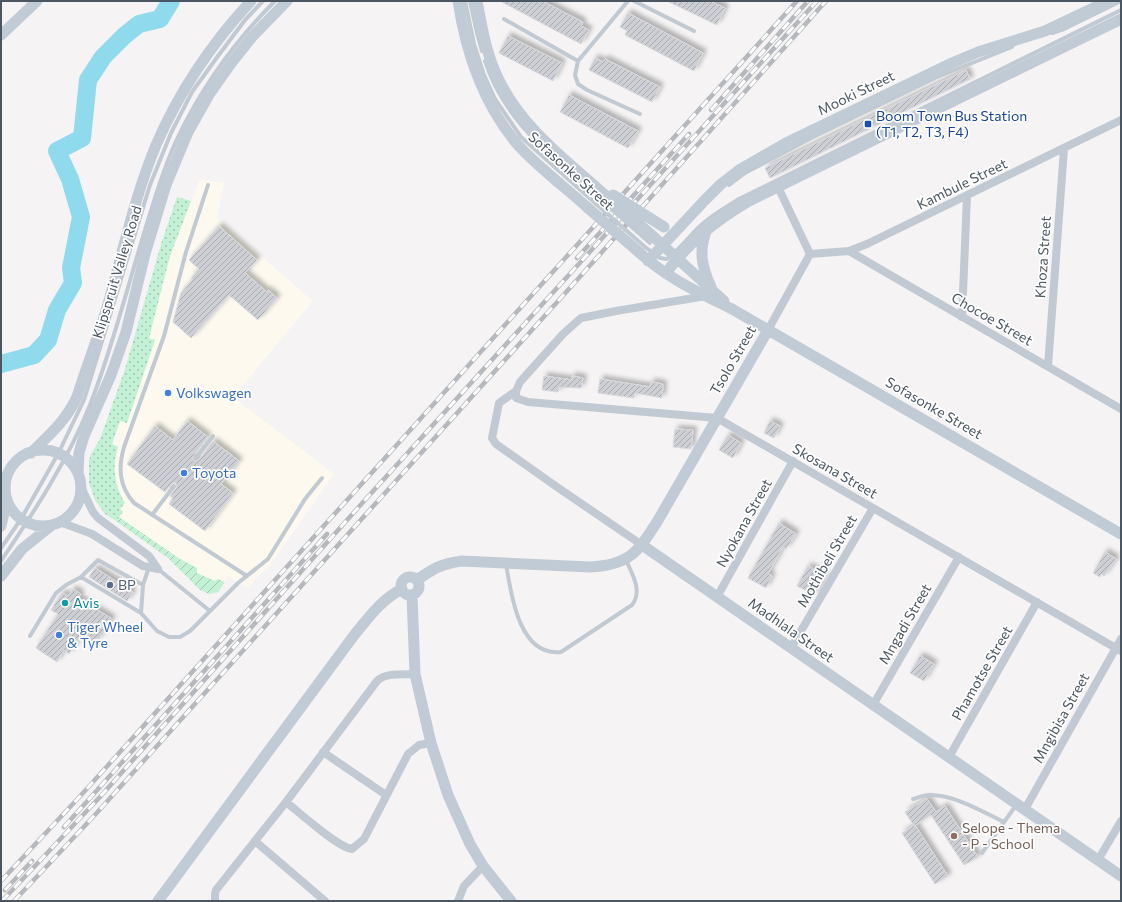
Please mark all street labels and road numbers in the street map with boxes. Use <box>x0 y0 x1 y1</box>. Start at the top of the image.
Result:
street label: Mooki Street <box>815 66 897 119</box>
street label: Sofasonke Street <box>525 128 618 214</box>
street label: Kambule Street <box>914 154 1010 213</box>
street label: Klipspruit Valley Road <box>88 203 145 340</box>
street label: Khoza Street <box>1031 215 1054 299</box>
street label: Chocoe Street <box>949 288 1036 349</box>
street label: Tsolo Street <box>706 322 759 397</box>
street label: Sofasonke Street <box>883 373 986 442</box>
street label: Skosana Street <box>790 439 881 502</box>
street label: Nyokana Street <box>712 475 775 570</box>
street label: Mothibeli Street <box>793 511 860 610</box>
street label: Mngadi Street <box>875 580 935 667</box>
street label: Madhlala Street <box>745 594 838 666</box>
street label: Phamotse Street <box>948 622 1016 723</box>
street label: Mngibisa Street <box>1029 669 1092 766</box>

